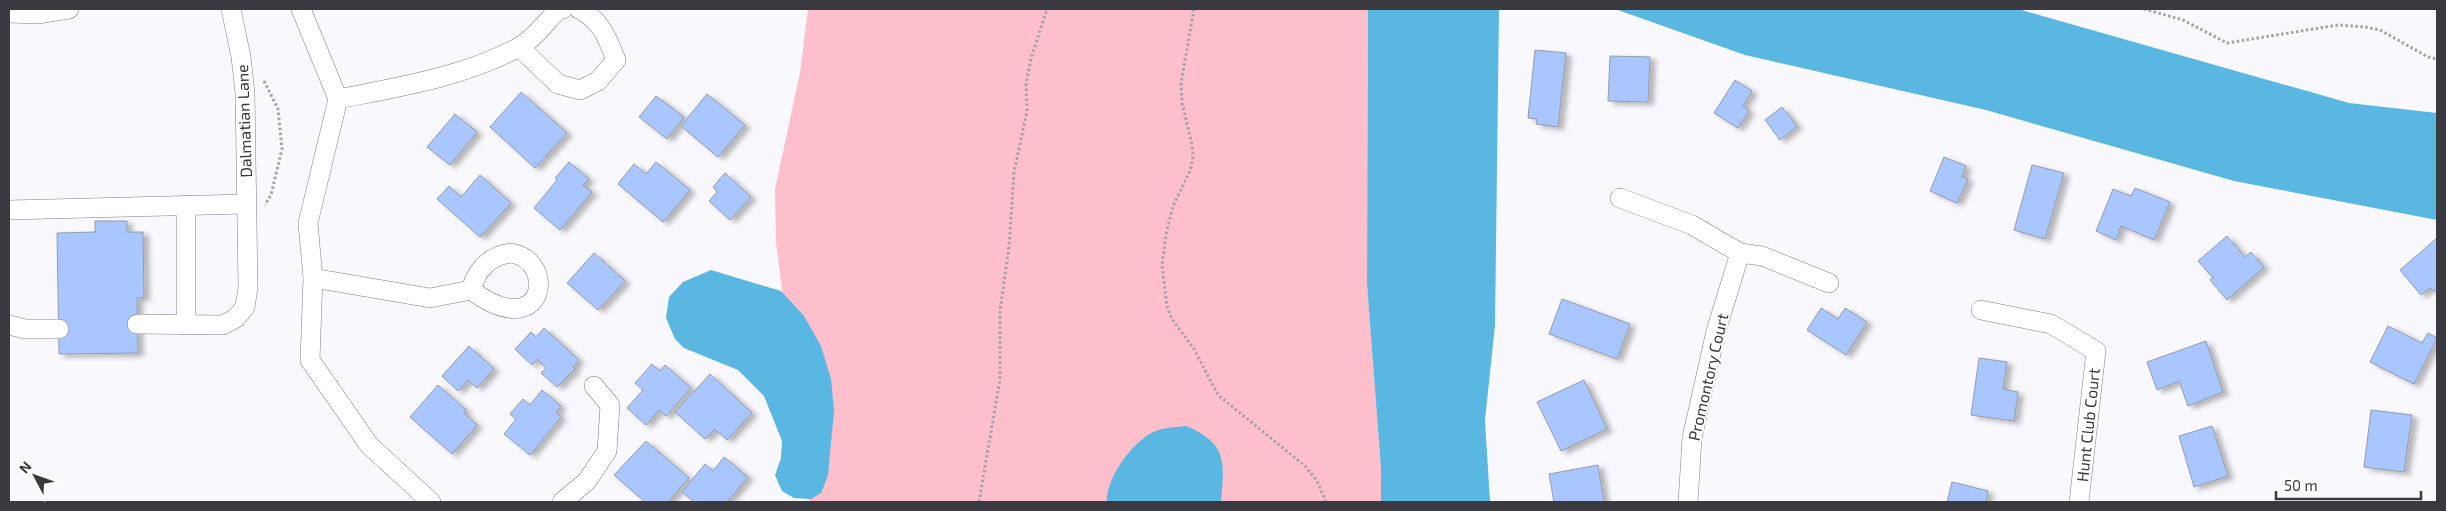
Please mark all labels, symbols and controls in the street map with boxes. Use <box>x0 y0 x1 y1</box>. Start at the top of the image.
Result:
street label: Dalmatian Lane <box>232 64 255 178</box>
street label: Promontory Court <box>1684 311 1731 442</box>
street label: Hunt Club Court <box>2072 367 2103 483</box>
north arrow <box>10 451 60 501</box>
text: N <box>15 458 35 477</box>
scale bar <box>2276 468 2421 500</box>
text: 50 m <box>2284 476 2318 494</box>

